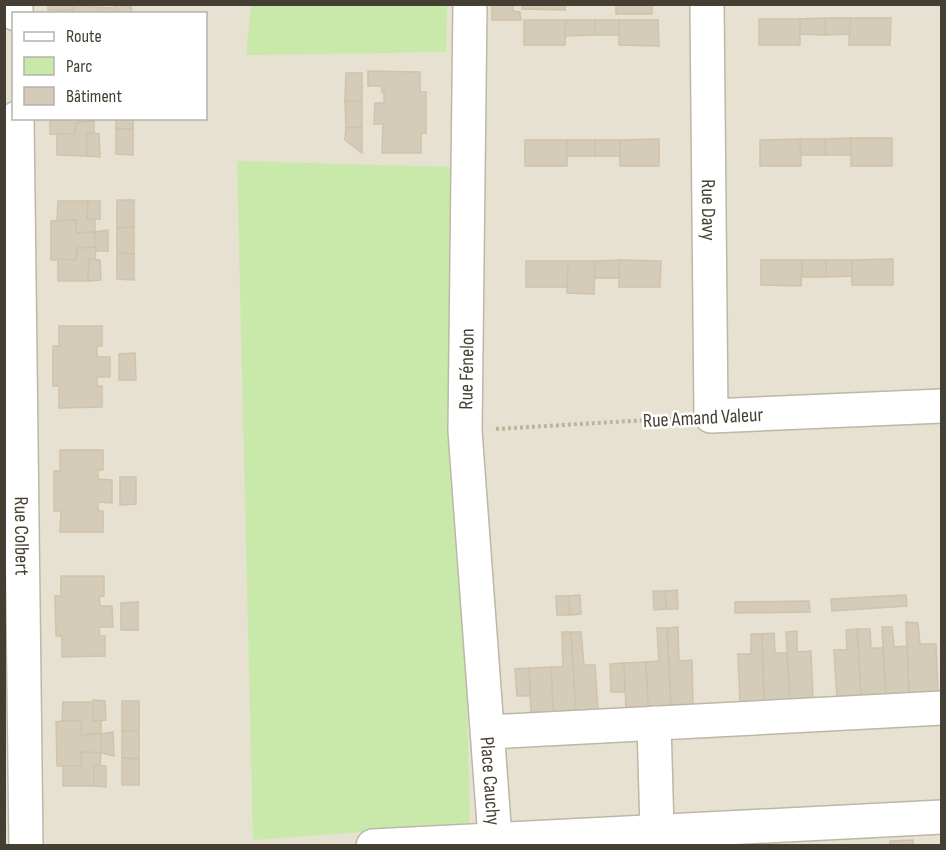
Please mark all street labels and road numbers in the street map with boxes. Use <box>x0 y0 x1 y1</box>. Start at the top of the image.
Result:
street label: Rue Davy <box>696 179 720 241</box>
street label: Rue Fénelon <box>454 328 480 410</box>
street label: Rue Amand Valeur <box>642 403 764 433</box>
street label: Rue Colbert <box>9 496 34 576</box>
street label: Place Cauchy <box>475 736 505 826</box>

